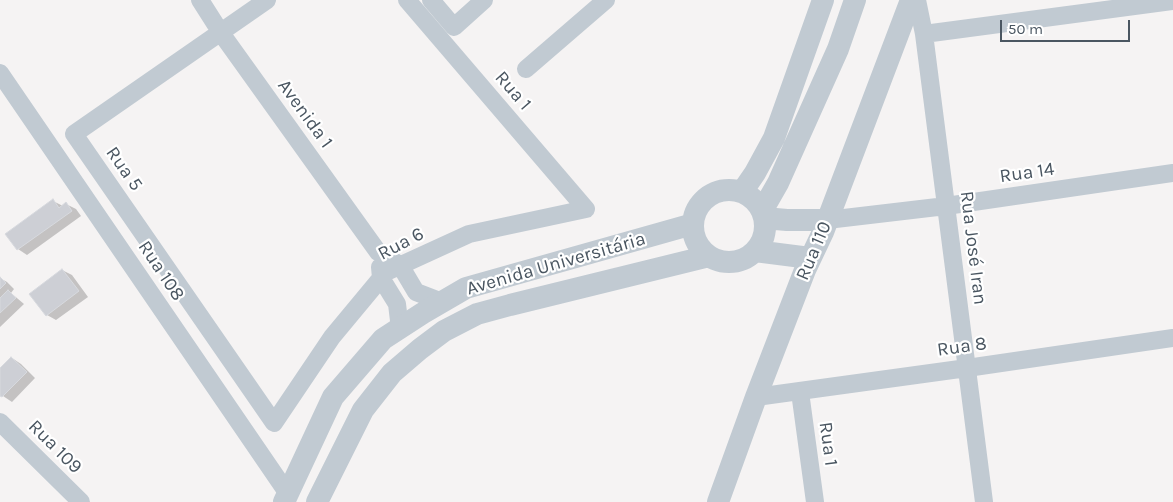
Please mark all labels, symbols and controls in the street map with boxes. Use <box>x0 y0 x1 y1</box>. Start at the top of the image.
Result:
scale bar <box>1003 10 1133 42</box>
text: 50 m <box>1008 20 1043 38</box>
street label: Rua 1 <box>490 67 536 115</box>
street label: Avenida 1 <box>272 75 338 153</box>
street label: Rua 5 <box>101 142 147 196</box>
street label: Rua 14 <box>998 158 1056 188</box>
street label: Rua José Iran <box>955 190 991 306</box>
street label: Rua 110 <box>791 218 837 284</box>
street label: Rua 6 <box>374 222 428 266</box>
street label: Avenida Universitária <box>464 228 648 300</box>
street label: Rua 108 <box>133 237 189 305</box>
street label: Rua 8 <box>936 332 988 362</box>
street label: Rua 109 <box>23 415 87 479</box>
street label: Rua 1 <box>814 420 842 468</box>

